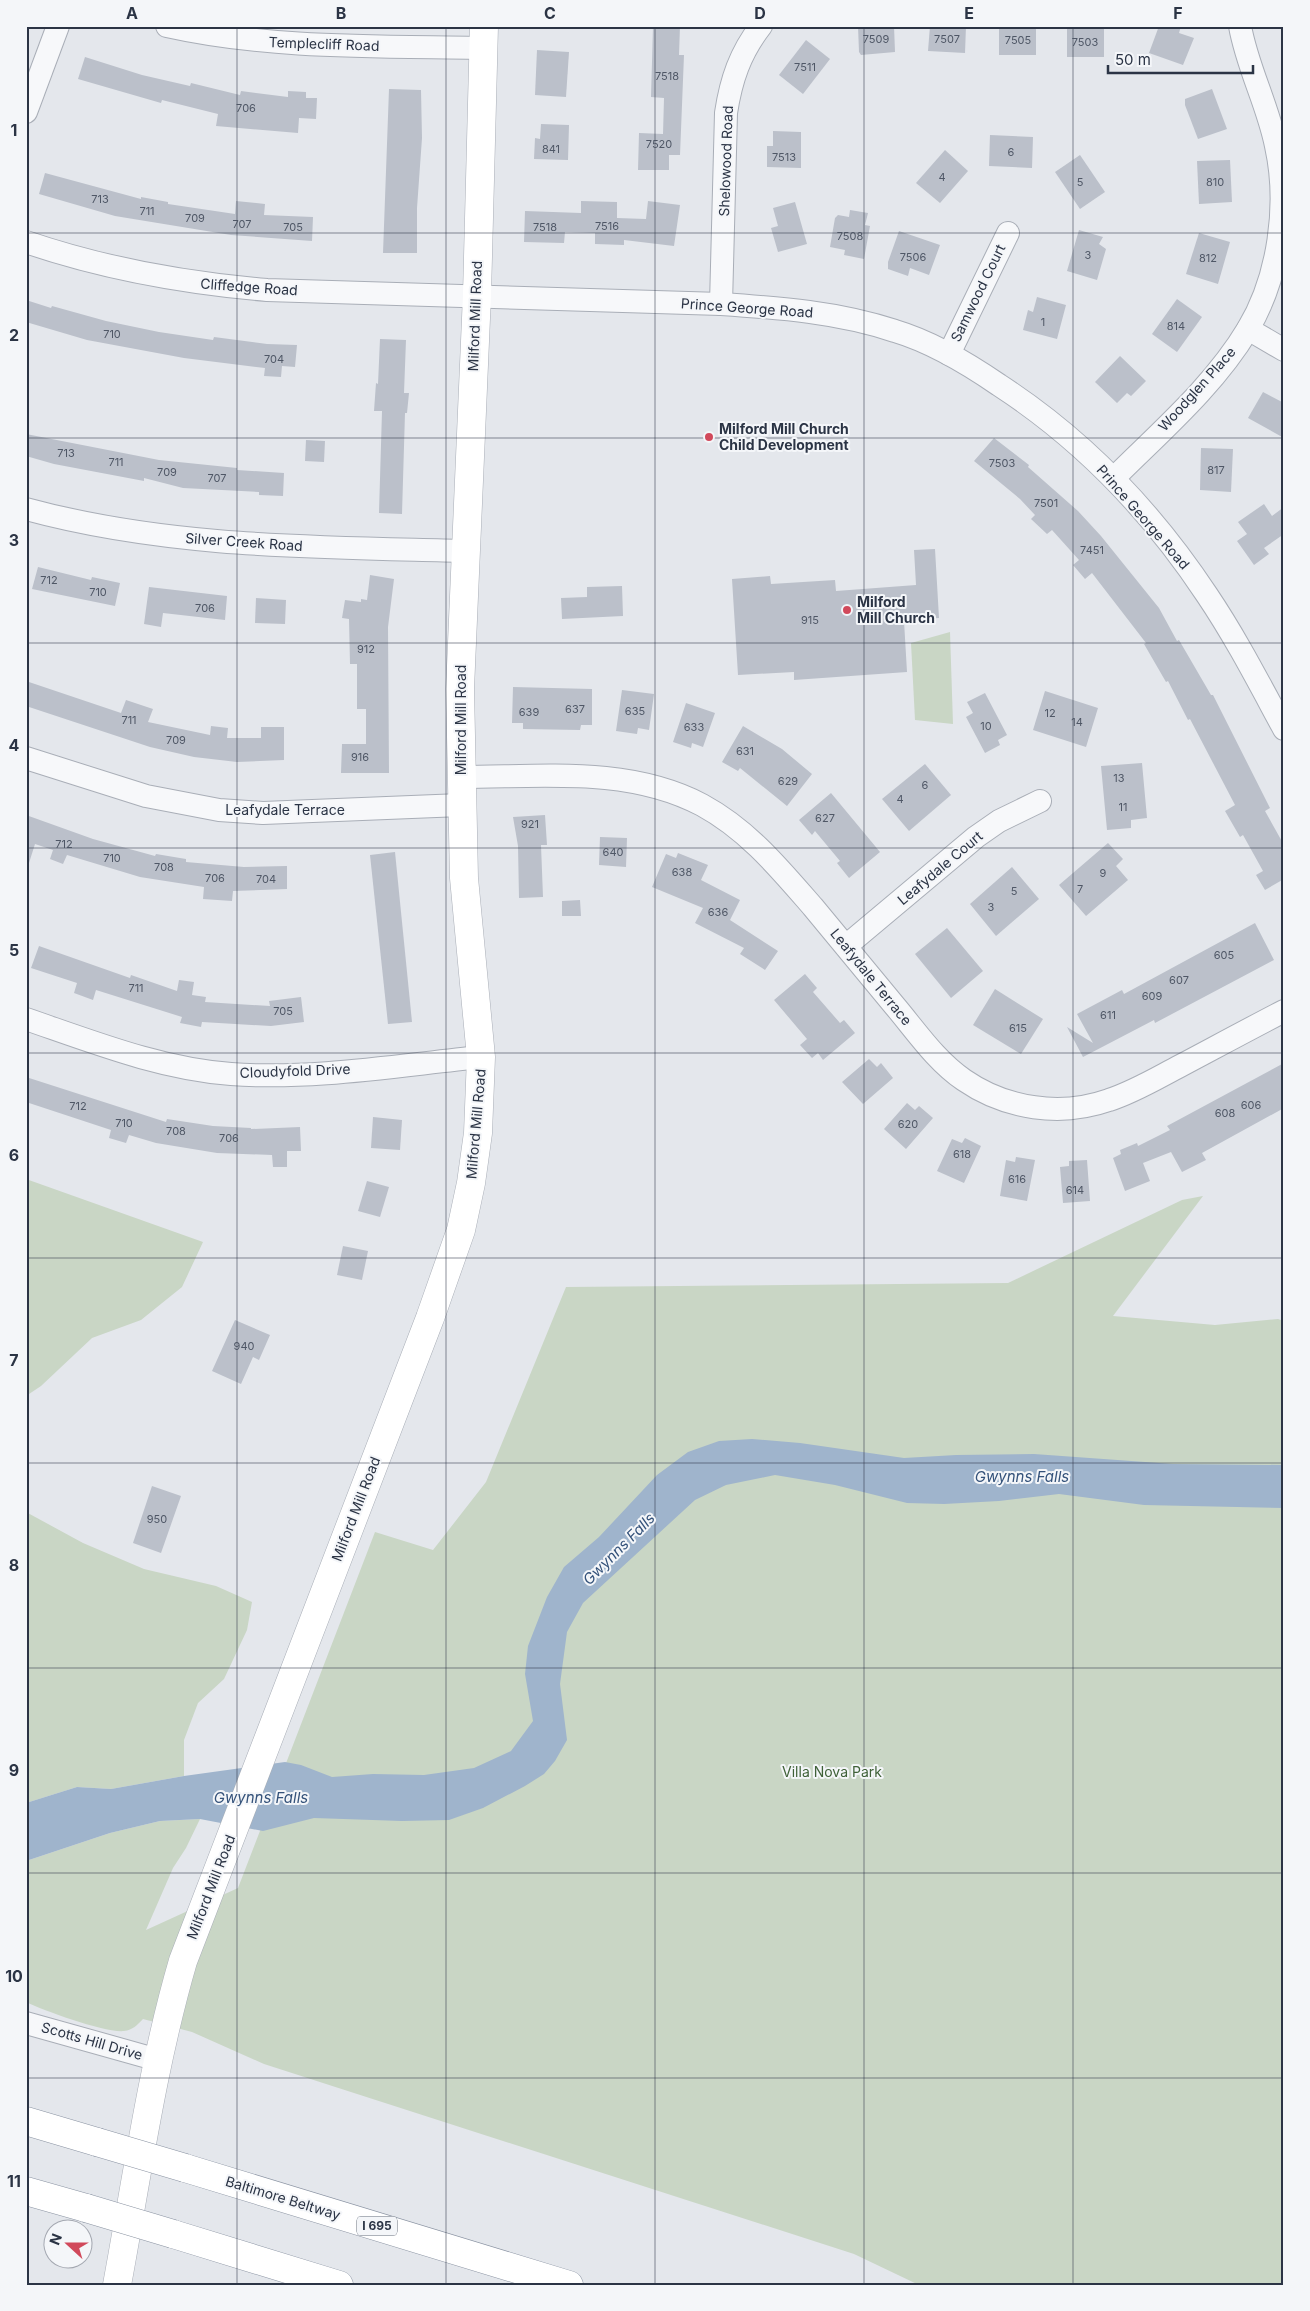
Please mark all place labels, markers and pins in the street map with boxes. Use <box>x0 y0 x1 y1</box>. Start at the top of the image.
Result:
place label: Milford Mill Church Child Development <box>719 420 849 453</box>
marker: Milford Mill Church Child Development <box>703 431 715 443</box>
place label: Milford Mill Church <box>857 593 935 626</box>
marker: Milford Mill Church <box>841 604 853 616</box>

